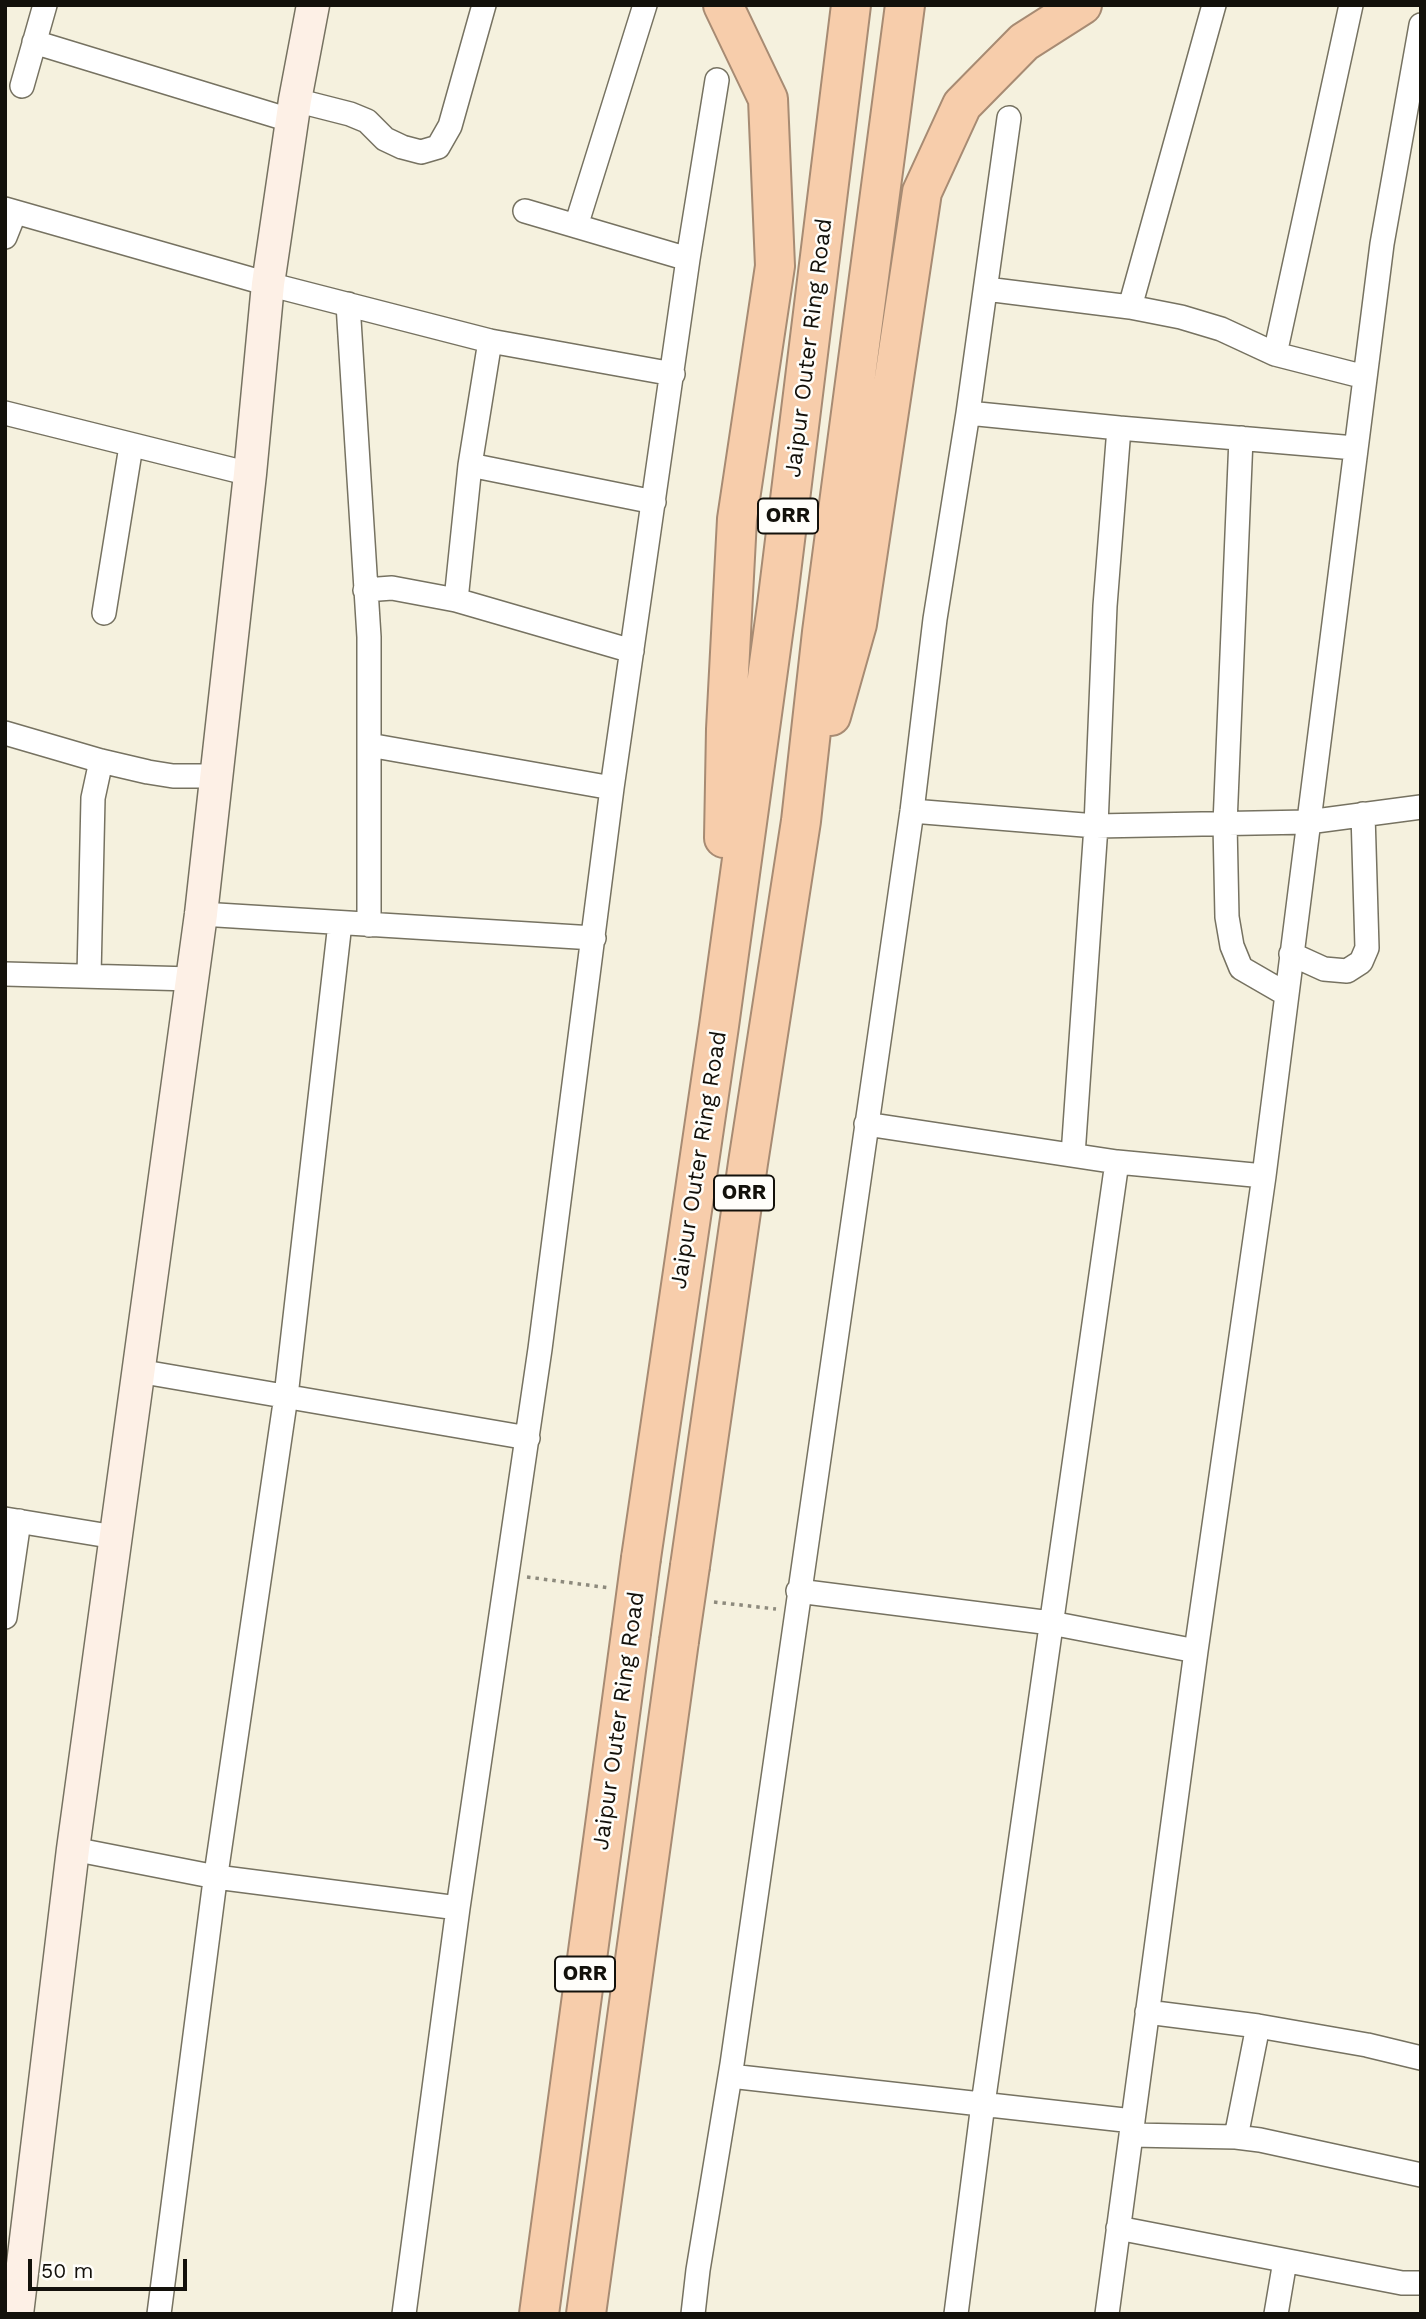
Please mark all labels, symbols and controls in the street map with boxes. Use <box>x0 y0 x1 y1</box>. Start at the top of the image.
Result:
street label: Jaipur Outer Ring Road <box>779 217 839 479</box>
road number: ORR <box>758 498 818 534</box>
street label: Jaipur Outer Ring Road <box>665 1029 733 1291</box>
road number: ORR <box>714 1176 774 1210</box>
street label: Jaipur Outer Ring Road <box>587 1590 651 1852</box>
road number: ORR <box>555 1956 615 1992</box>
scale bar <box>32 2246 191 2290</box>
text: 50 m <box>41 2258 93 2283</box>

